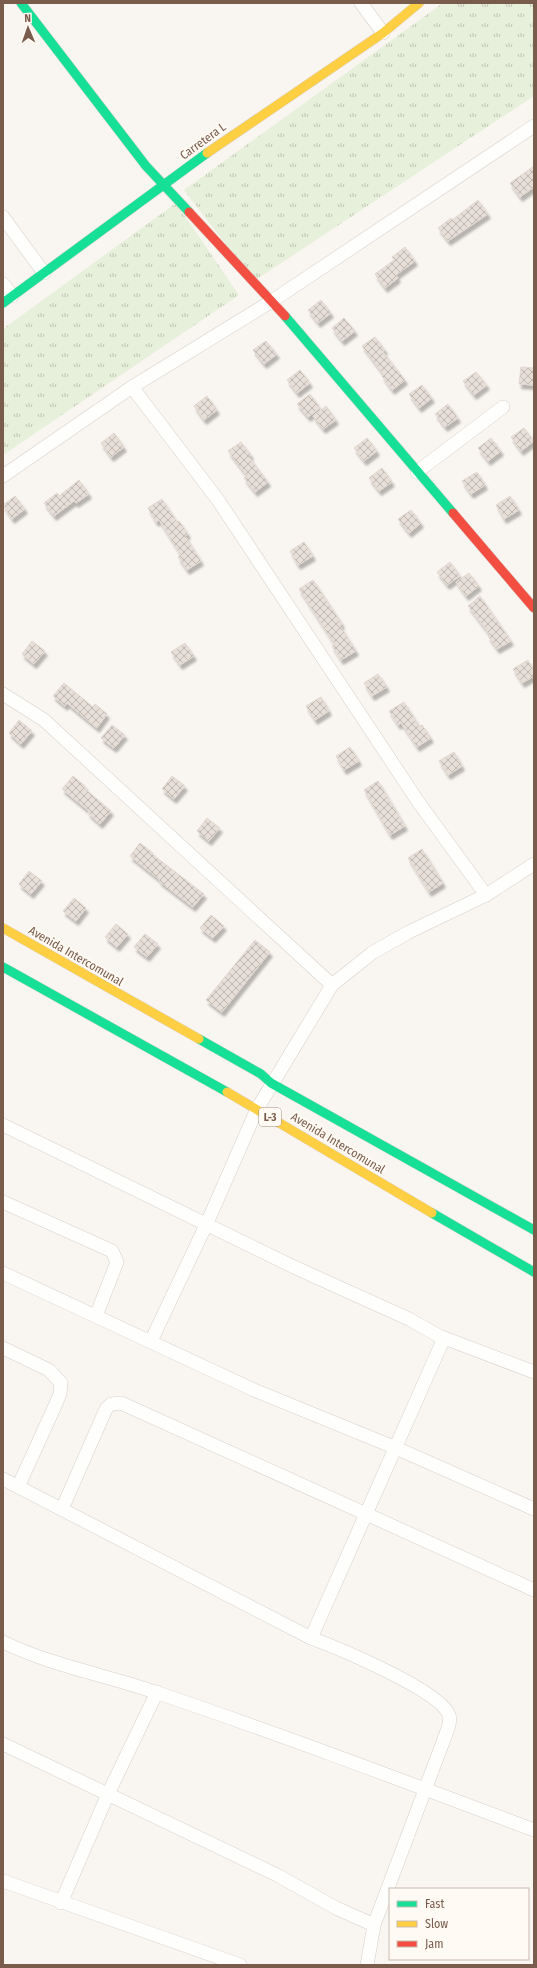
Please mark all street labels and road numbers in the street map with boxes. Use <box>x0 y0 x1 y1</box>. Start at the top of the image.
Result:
street label: Carretera L <box>177 119 229 162</box>
street label: Avenida Intercomunal <box>26 923 126 989</box>
road number: L-3 <box>259 1108 281 1126</box>
street label: Avenida Intercomunal <box>289 1109 387 1177</box>

